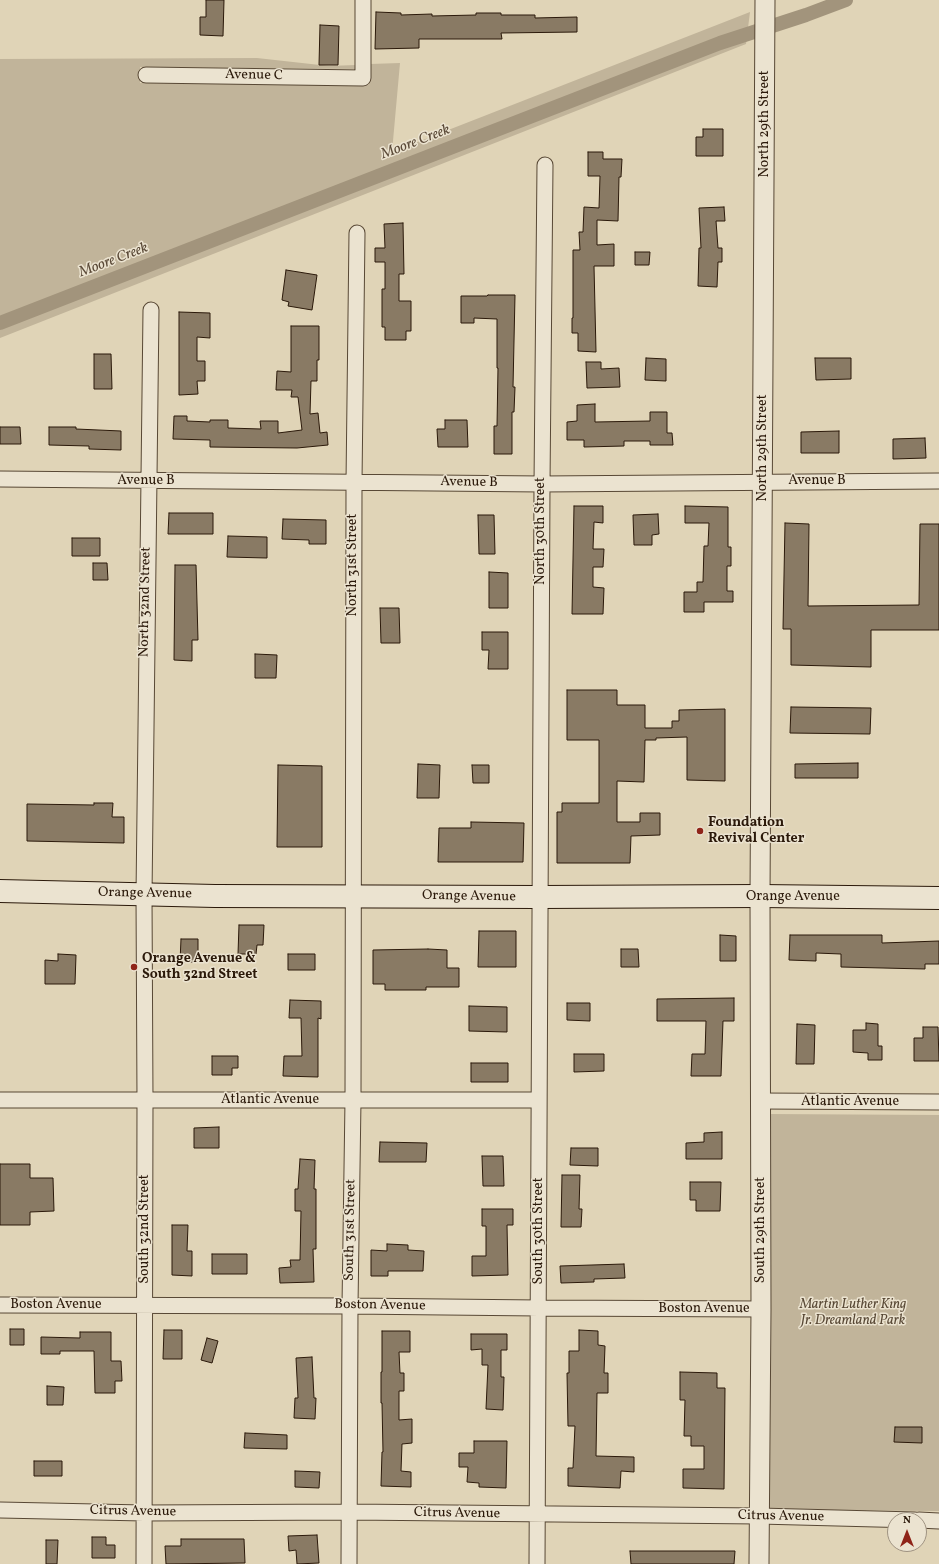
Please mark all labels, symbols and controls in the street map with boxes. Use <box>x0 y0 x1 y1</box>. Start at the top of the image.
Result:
street label: Avenue C <box>225 67 283 85</box>
street label: North 29th Street <box>757 70 773 178</box>
water label: Moore Creek <box>379 122 453 164</box>
water label: Moore Creek <box>77 240 151 282</box>
street label: North 29th Street <box>755 394 771 502</box>
street label: Avenue B <box>117 473 175 489</box>
street label: Avenue B <box>788 473 846 489</box>
street label: Avenue B <box>440 474 498 492</box>
street label: North 30th Street <box>533 477 549 585</box>
street label: North 31st Street <box>345 514 361 616</box>
street label: North 32nd Street <box>137 547 155 657</box>
place label: Foundation Revival Center <box>708 815 804 848</box>
marker: Foundation Revival Center <box>695 826 705 836</box>
street label: Orange Avenue <box>98 885 192 903</box>
street label: Orange Avenue <box>422 888 516 906</box>
street label: Orange Avenue <box>746 889 840 905</box>
place label: Orange Avenue & South 32nd Street <box>142 951 258 984</box>
marker: Orange Avenue & South 32nd Street <box>129 962 139 972</box>
street label: Atlantic Avenue <box>221 1092 319 1108</box>
street label: Atlantic Avenue <box>801 1094 899 1110</box>
street label: South 32nd Street <box>137 1174 153 1284</box>
street label: South 30th Street <box>531 1177 547 1285</box>
street label: South 29th Street <box>753 1177 769 1283</box>
street label: South 31st Street <box>342 1179 360 1281</box>
street label: Boston Avenue <box>10 1297 102 1313</box>
street label: Boston Avenue <box>334 1297 426 1315</box>
park label: Martin Luther King Jr. Dreamland Park <box>800 1297 906 1330</box>
street label: Boston Avenue <box>658 1301 750 1317</box>
street label: Citrus Avenue <box>90 1503 176 1521</box>
street label: Citrus Avenue <box>414 1505 500 1523</box>
street label: Citrus Avenue <box>738 1508 824 1526</box>
north arrow <box>887 1512 927 1552</box>
text: N <box>903 1513 911 1528</box>

